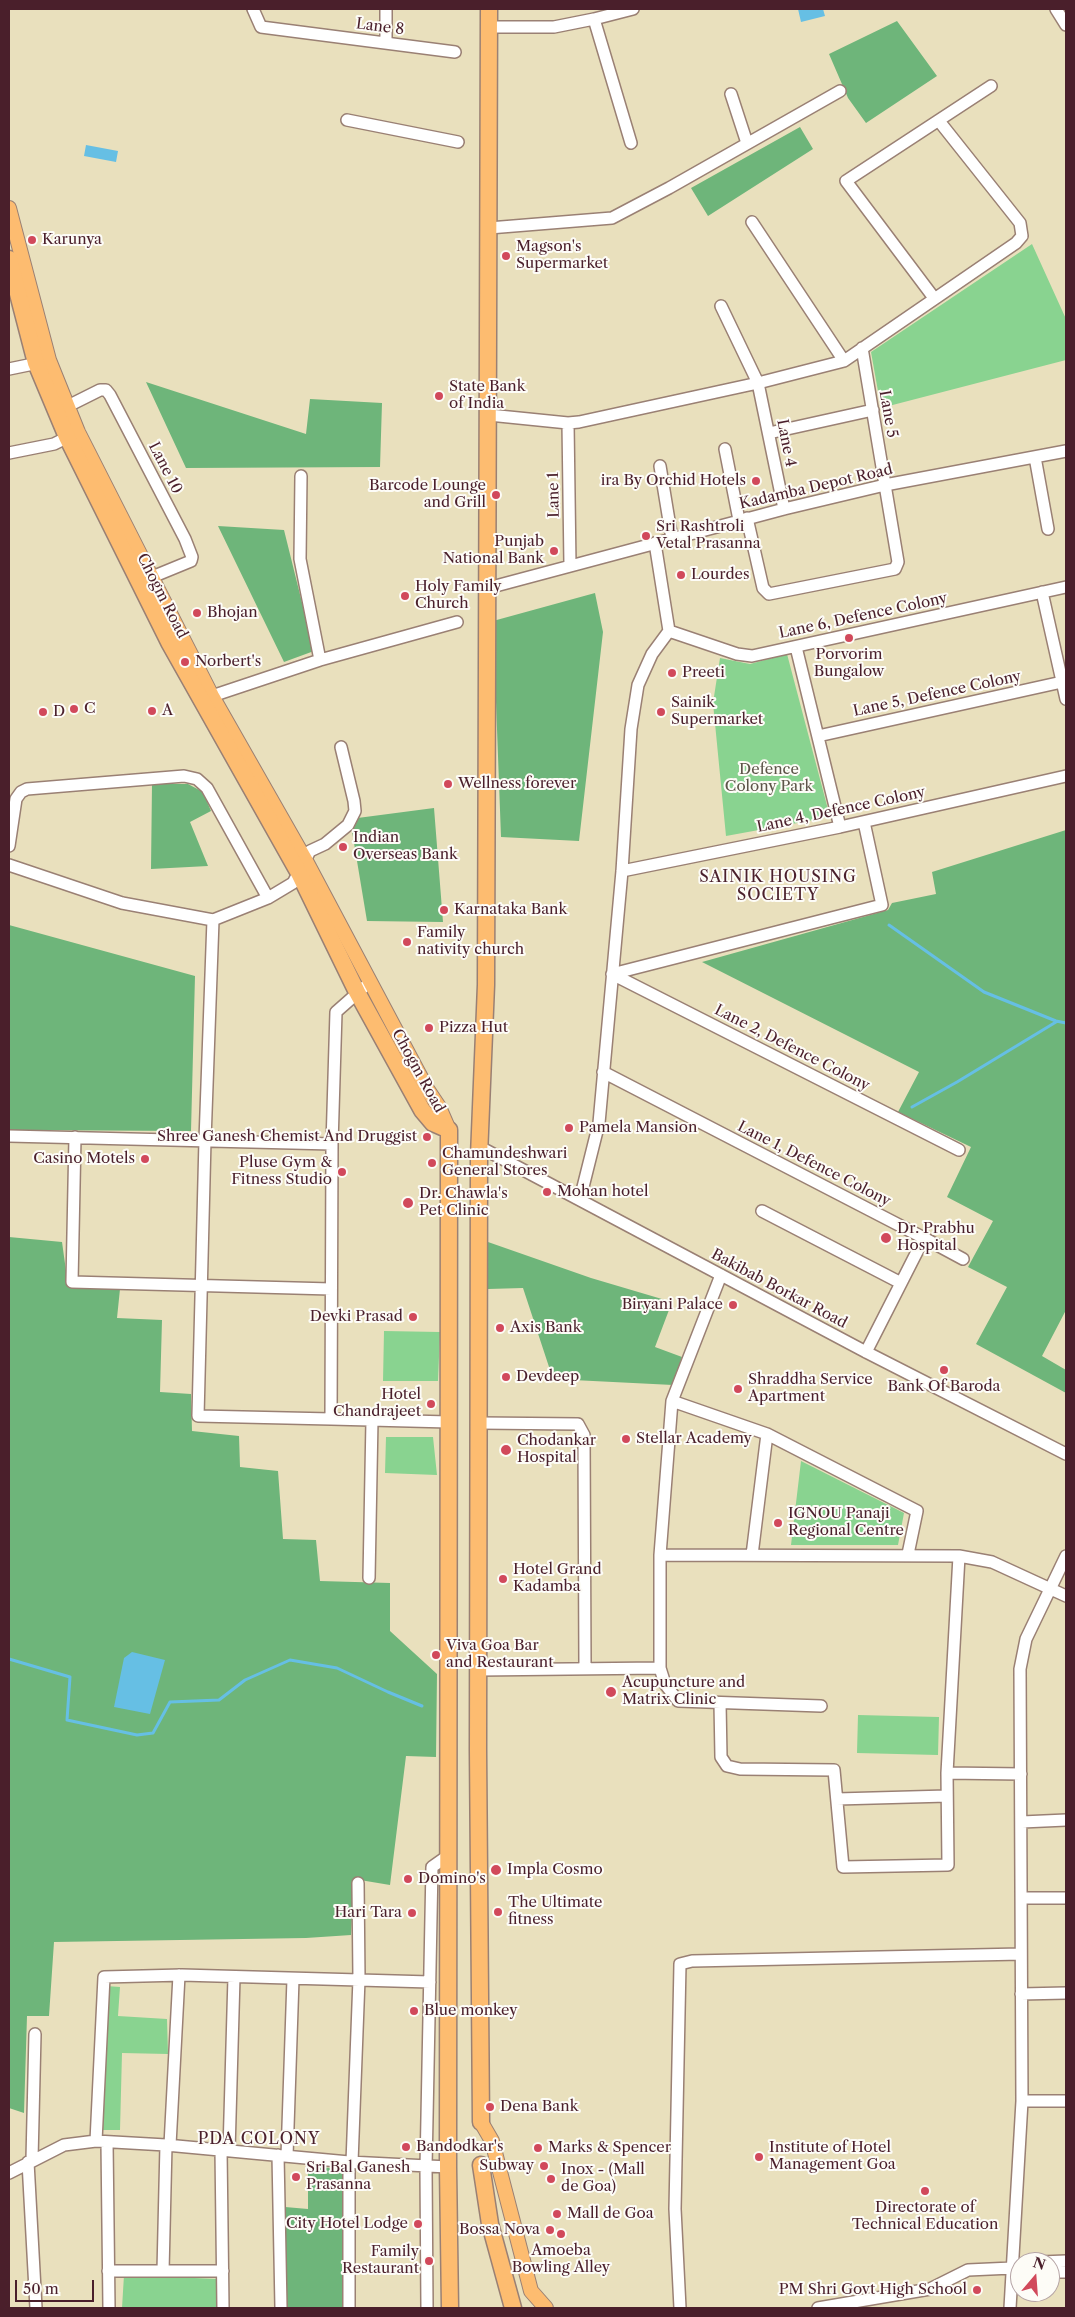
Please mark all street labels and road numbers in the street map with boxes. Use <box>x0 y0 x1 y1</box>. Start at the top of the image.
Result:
street label: Lane 8 <box>355 15 405 39</box>
street label: Lane 5 <box>875 389 901 439</box>
street label: Lane 4 <box>773 418 799 468</box>
street label: Lane 10 <box>144 439 186 497</box>
street label: Kadamba Depot Road <box>738 461 894 513</box>
street label: Lane 1 <box>545 472 563 518</box>
street label: Chogm Road <box>133 550 191 642</box>
street label: Lane 6, Defence Colony <box>777 589 949 643</box>
street label: Lane 5, Defence Colony <box>851 667 1023 721</box>
street label: Lane 4, Defence Colony <box>755 783 927 837</box>
street label: Lane 2, Defence Colony <box>711 1001 873 1095</box>
street label: Chogm Road <box>388 1026 448 1116</box>
street label: Lane 1, Defence Colony <box>734 1118 894 1210</box>
street label: Bakibab Borkar Road <box>708 1246 850 1332</box>

